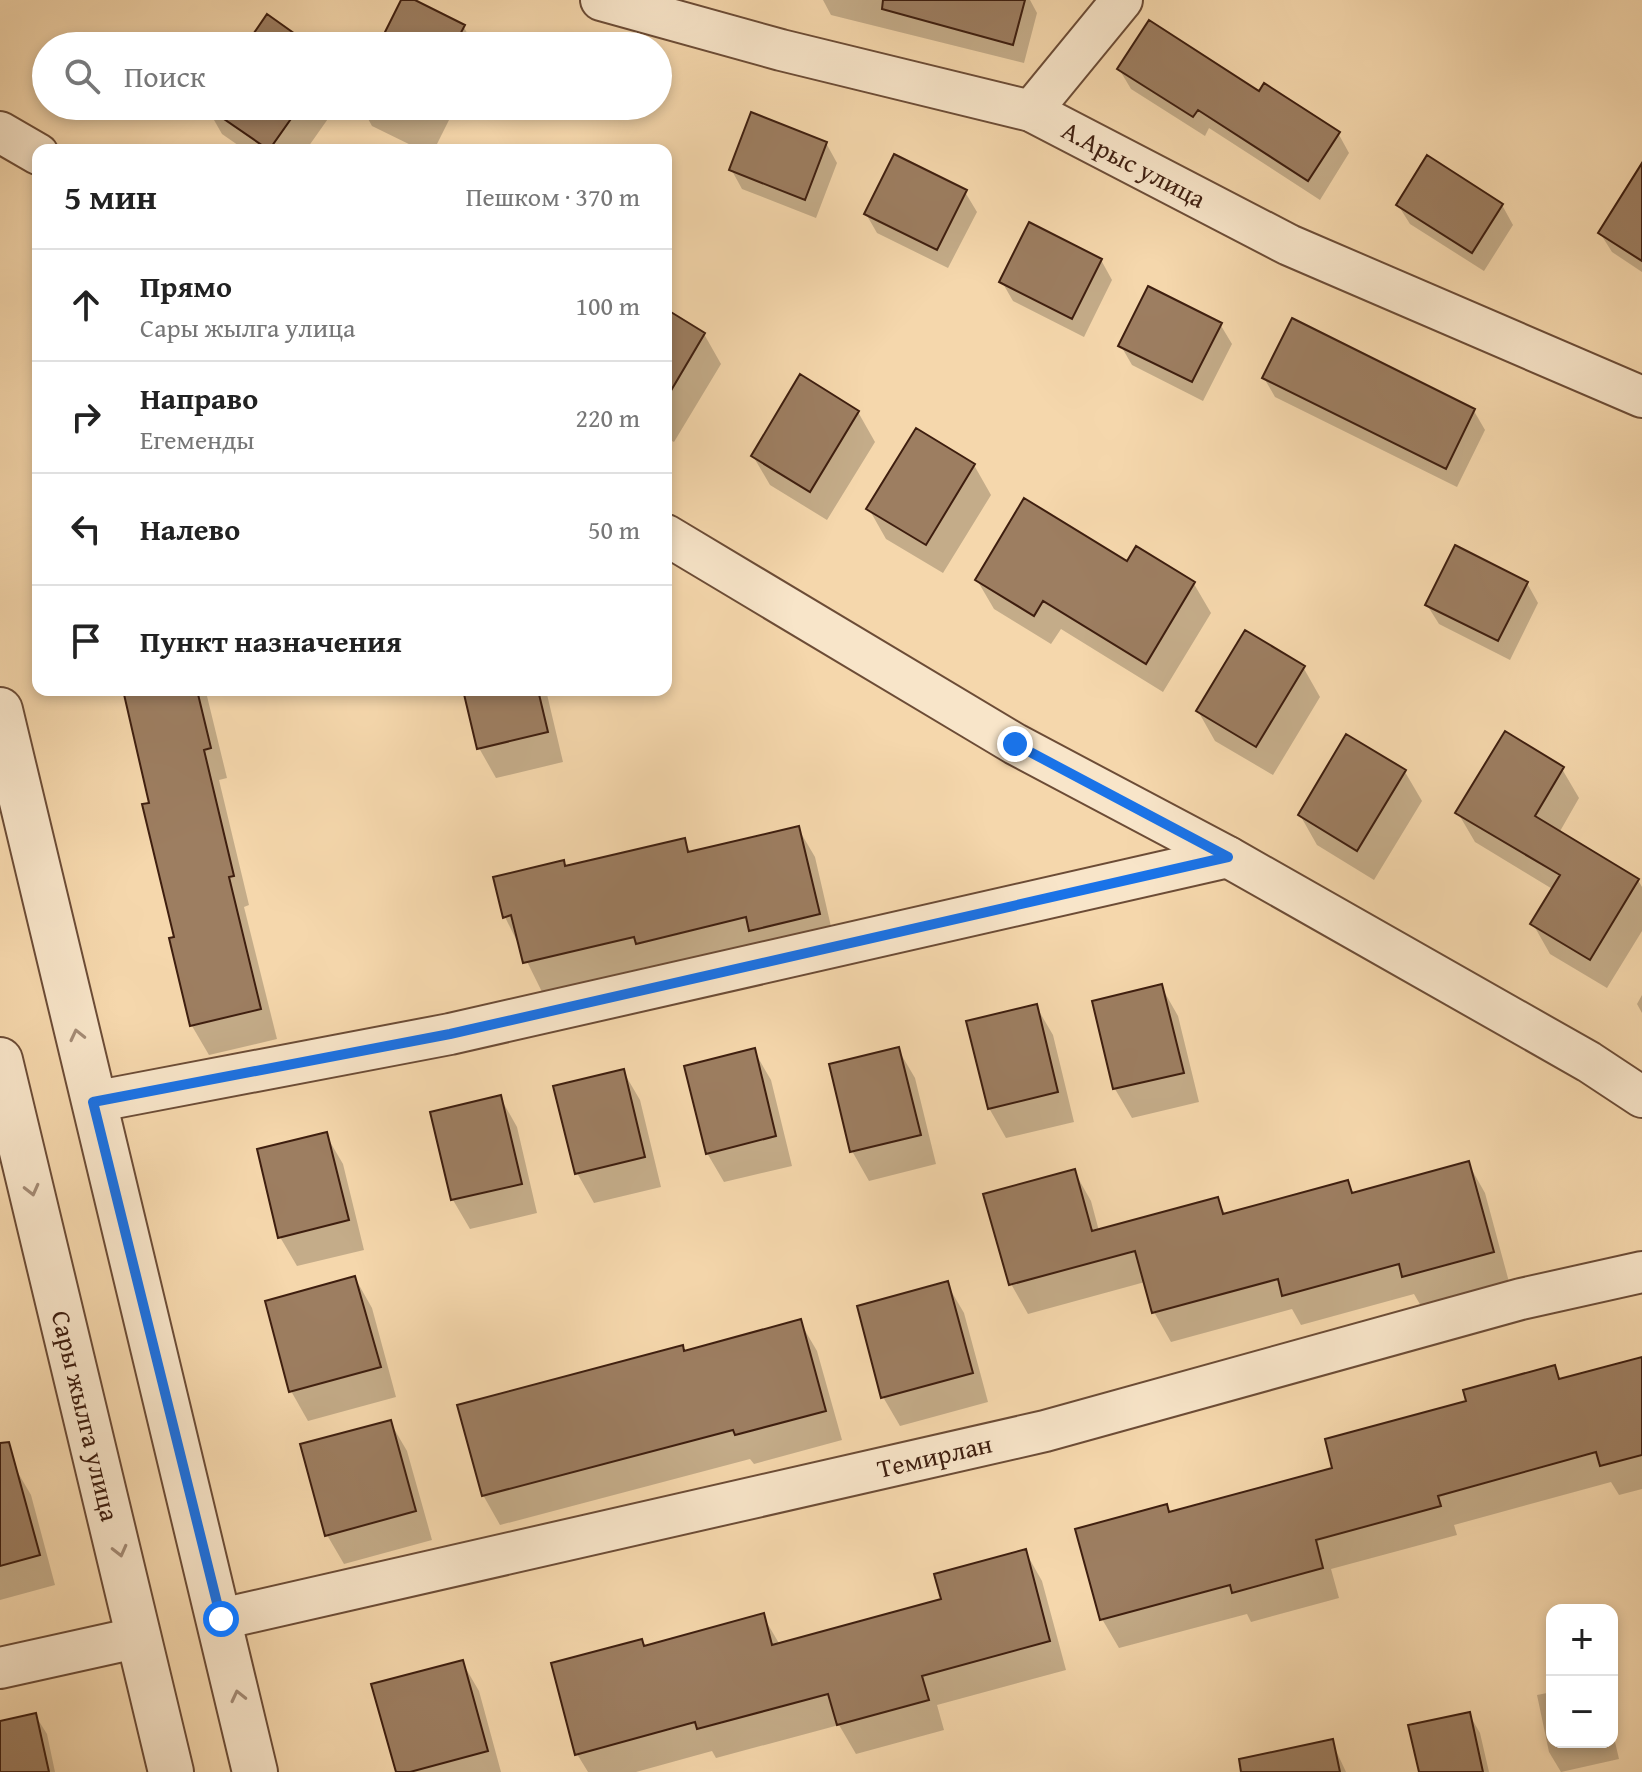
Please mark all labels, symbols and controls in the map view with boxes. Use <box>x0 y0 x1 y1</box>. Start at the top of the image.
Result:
search box <box>32 32 672 120</box>
icon: search <box>60 54 104 98</box>
text: Поиск <box>124 54 206 98</box>
street label: А.Арыс улица <box>1055 110 1214 218</box>
text: 5 мин <box>64 172 157 221</box>
text: Пешком · 370 m <box>466 177 640 216</box>
text: Прямо <box>140 264 232 308</box>
icon: ahead <box>64 283 108 327</box>
text: 100 m <box>575 286 640 325</box>
text: Сары жылга улица <box>140 308 355 347</box>
text: Направо <box>140 376 258 420</box>
icon: right <box>64 395 108 439</box>
text: 220 m <box>575 398 640 437</box>
text: Егеменды <box>140 420 255 459</box>
icon: left <box>64 507 108 551</box>
text: Налево <box>140 507 240 551</box>
text: 50 m <box>588 510 640 549</box>
icon: arrive <box>64 619 108 663</box>
text: Пункт назначения <box>140 619 402 663</box>
route end <box>997 726 1033 762</box>
one-way arrow <box>69 1029 86 1043</box>
one-way arrow <box>22 1182 39 1196</box>
street label: Сары жылга улица <box>42 1306 130 1526</box>
street label: Темирлан <box>873 1424 996 1488</box>
one-way arrow <box>110 1544 127 1558</box>
route start <box>203 1601 239 1637</box>
map controls <box>1546 1604 1618 1748</box>
button: + <box>1546 1604 1618 1676</box>
button: − <box>1546 1676 1618 1748</box>
one-way arrow <box>230 1690 247 1703</box>

